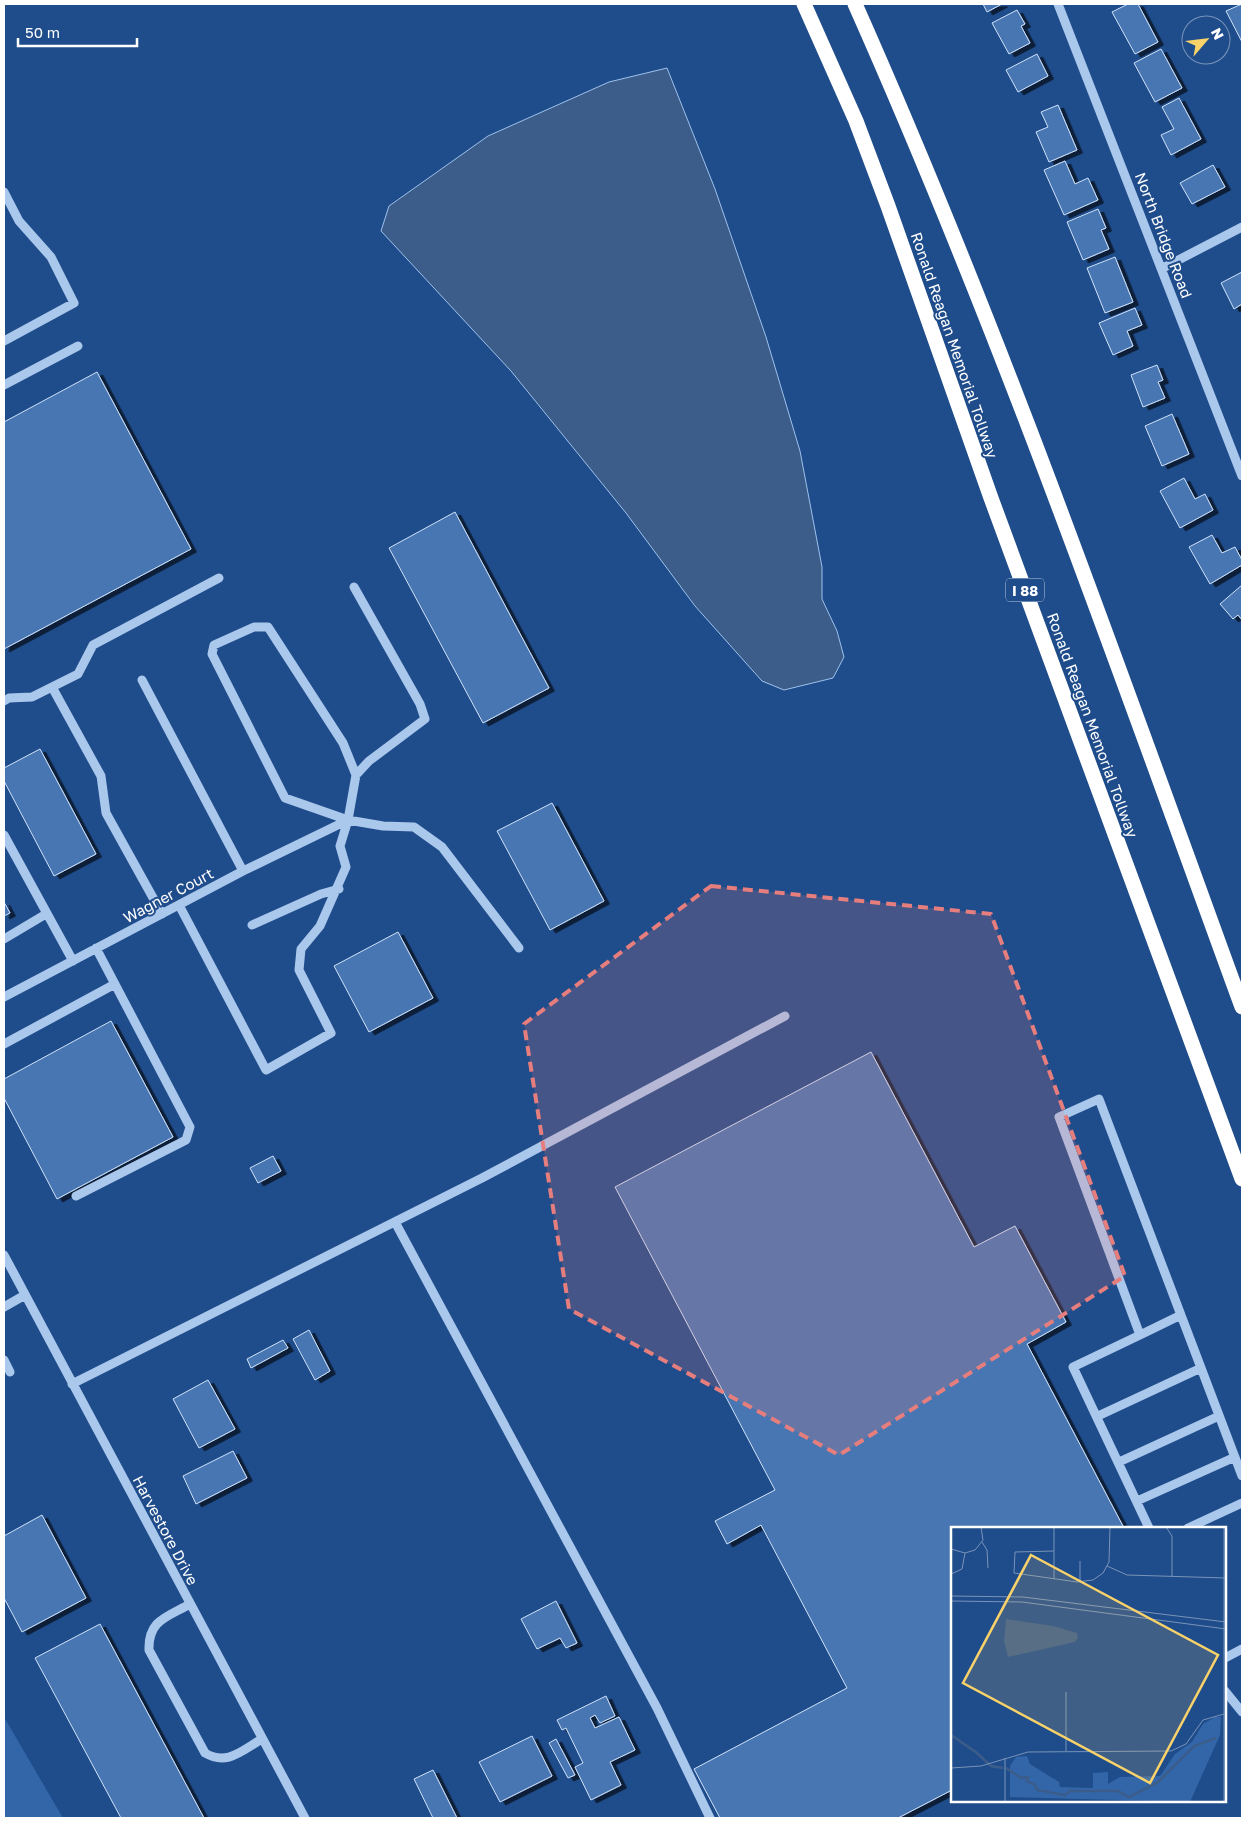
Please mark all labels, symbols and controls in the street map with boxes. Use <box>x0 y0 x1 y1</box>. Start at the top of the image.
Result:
scale bar <box>18 15 136 47</box>
north arrow <box>1181 15 1231 65</box>
text: 50 m <box>25 23 60 41</box>
text: N <box>1208 25 1228 42</box>
street label: North Bridge Road <box>1132 170 1196 300</box>
street label: Ronald Reagan Memorial Tollway <box>908 230 1002 461</box>
road number: I 88 <box>1006 578 1044 602</box>
street label: Ronald Reagan Memorial Tollway <box>1044 610 1142 840</box>
street label: Wagner Court <box>120 864 216 926</box>
street label: Harvestore Drive <box>130 1472 203 1588</box>
inset map <box>951 1527 1226 1802</box>

